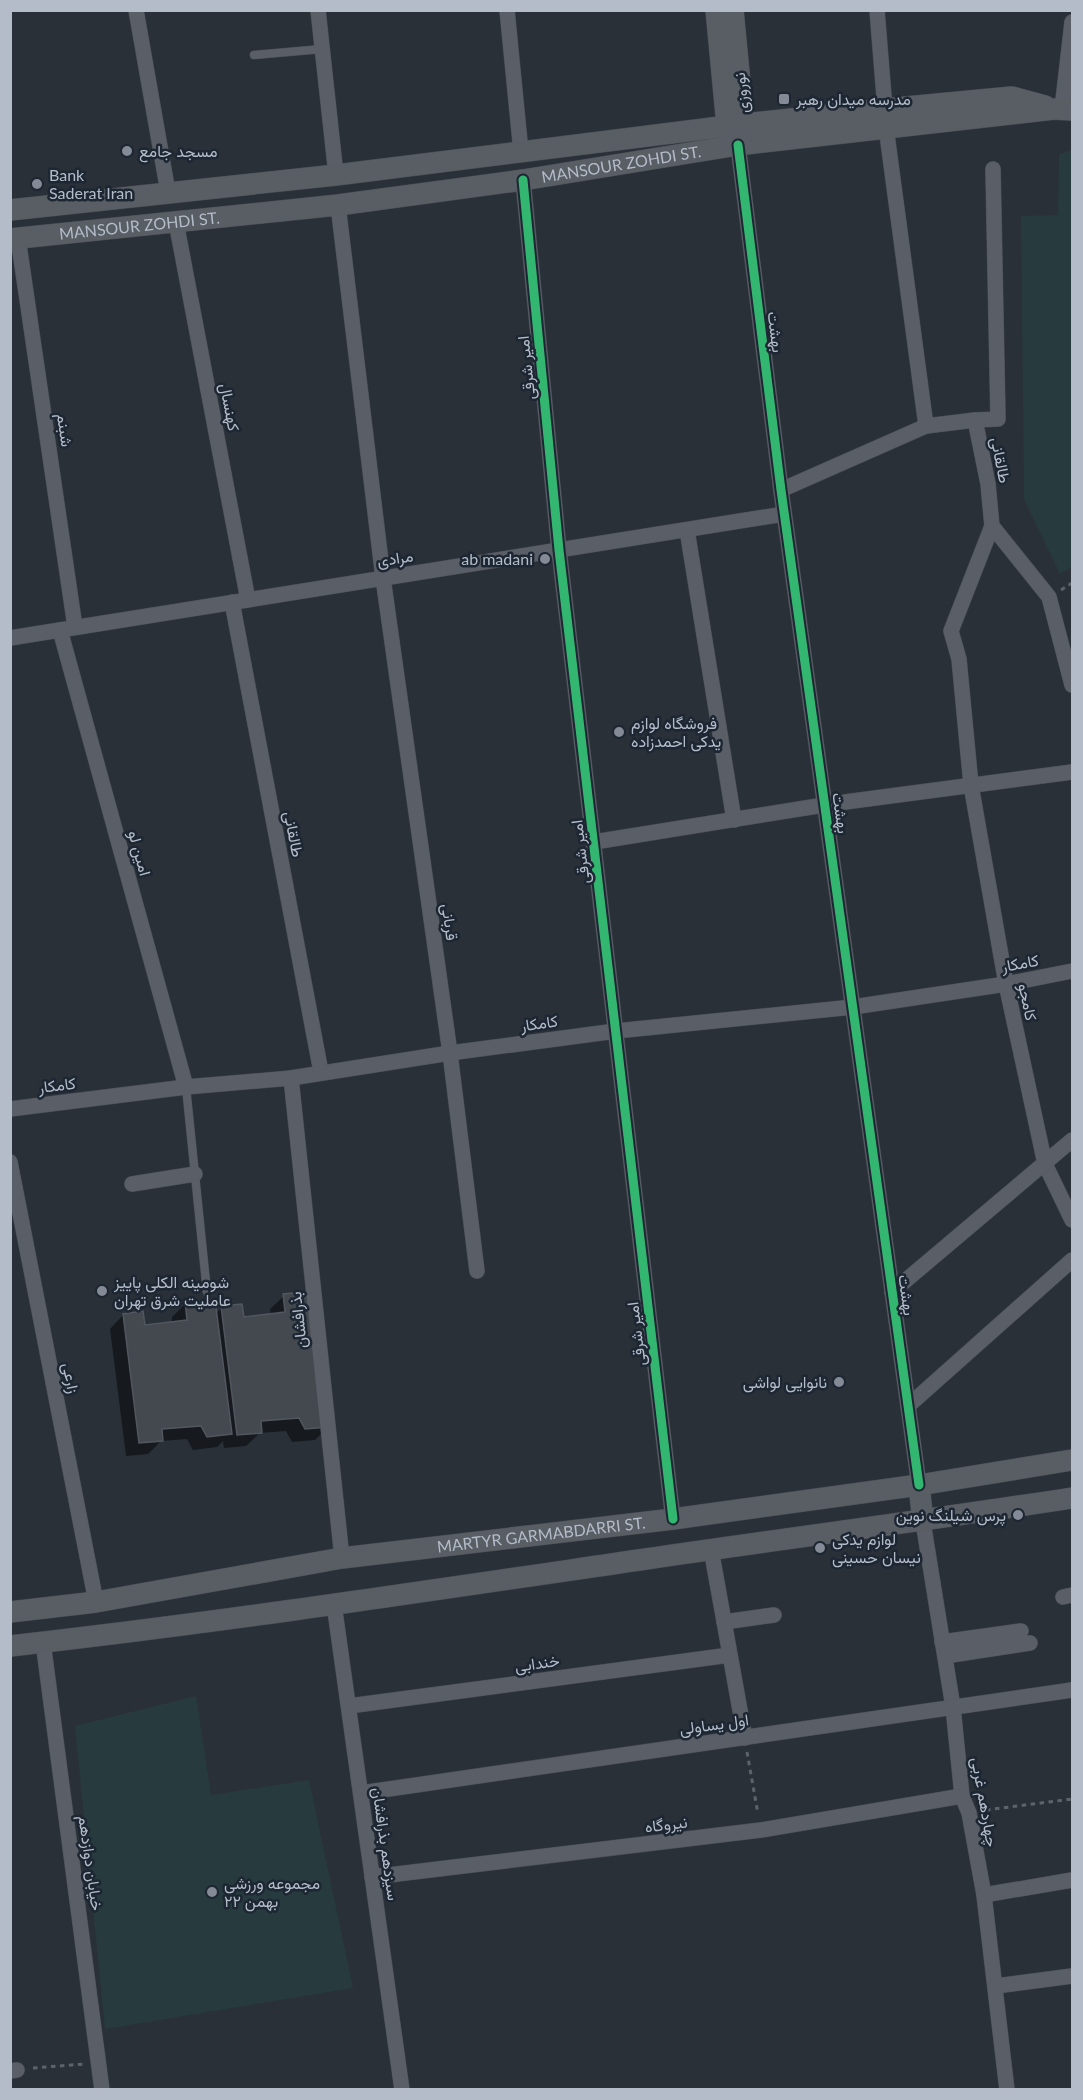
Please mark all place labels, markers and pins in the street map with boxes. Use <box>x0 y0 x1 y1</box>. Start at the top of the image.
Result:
place label: مدرسه میدان رهبر <box>795 89 911 110</box>
marker: مدرسه میدان رهبر <box>777 92 791 106</box>
place label: مسجد جامع <box>139 141 218 163</box>
marker: مسجد جامع <box>120 144 134 158</box>
place label: Bank Saderat Iran <box>49 165 133 202</box>
marker: Bank Saderat Iran <box>30 177 44 191</box>
place label: ab madani <box>461 549 533 568</box>
marker: ab madani <box>538 552 552 566</box>
place label: فروشگاه لوازم یدکی احمدزاده <box>631 713 721 752</box>
marker: فروشگاه لوازم یدکی احمدزاده <box>612 725 626 739</box>
place label: شومینه الکلی پاییز عاملیت شرق تهران <box>113 1272 231 1311</box>
marker: شومینه الکلی پاییز عاملیت شرق تهران <box>95 1284 109 1298</box>
place label: نانوایی لواشی <box>743 1372 827 1393</box>
marker: نانوایی لواشی <box>832 1375 846 1389</box>
place label: پرس شیلنگ نوین <box>896 1505 1006 1527</box>
marker: پرس شیلنگ نوین <box>1011 1508 1025 1522</box>
place label: لوازم یدکی نیسان حسینی <box>832 1529 921 1568</box>
marker: لوازم یدکی نیسان حسینی <box>813 1541 827 1555</box>
place label: مجموعه ورزشی ۲۲ بهمن <box>224 1873 320 1912</box>
marker: مجموعه ورزشی ۲۲ بهمن <box>205 1885 219 1899</box>

